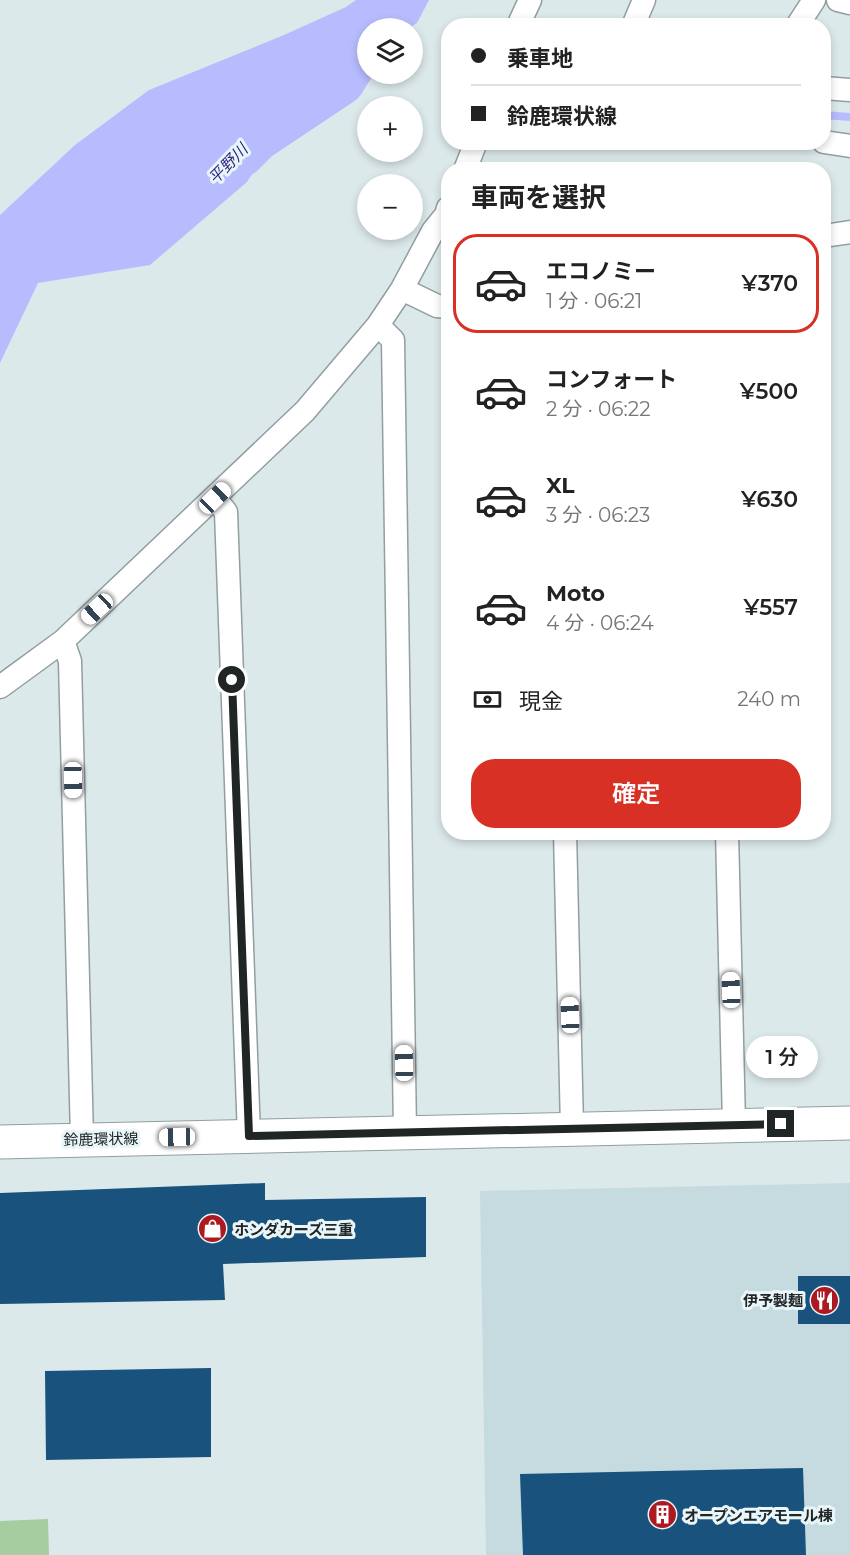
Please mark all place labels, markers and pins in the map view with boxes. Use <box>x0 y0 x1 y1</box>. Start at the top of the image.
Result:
shop icon: ホンダカーズ三重 <box>197 1213 229 1245</box>
place label: ホンダカーズ三重 <box>234 1220 353 1239</box>
restaurant icon: 伊予製麺 <box>808 1284 840 1316</box>
place label: 伊予製麺 <box>743 1291 803 1310</box>
building icon: オープンエアモール棟 <box>647 1499 679 1531</box>
place label: オープンエアモール棟 <box>684 1506 833 1525</box>

